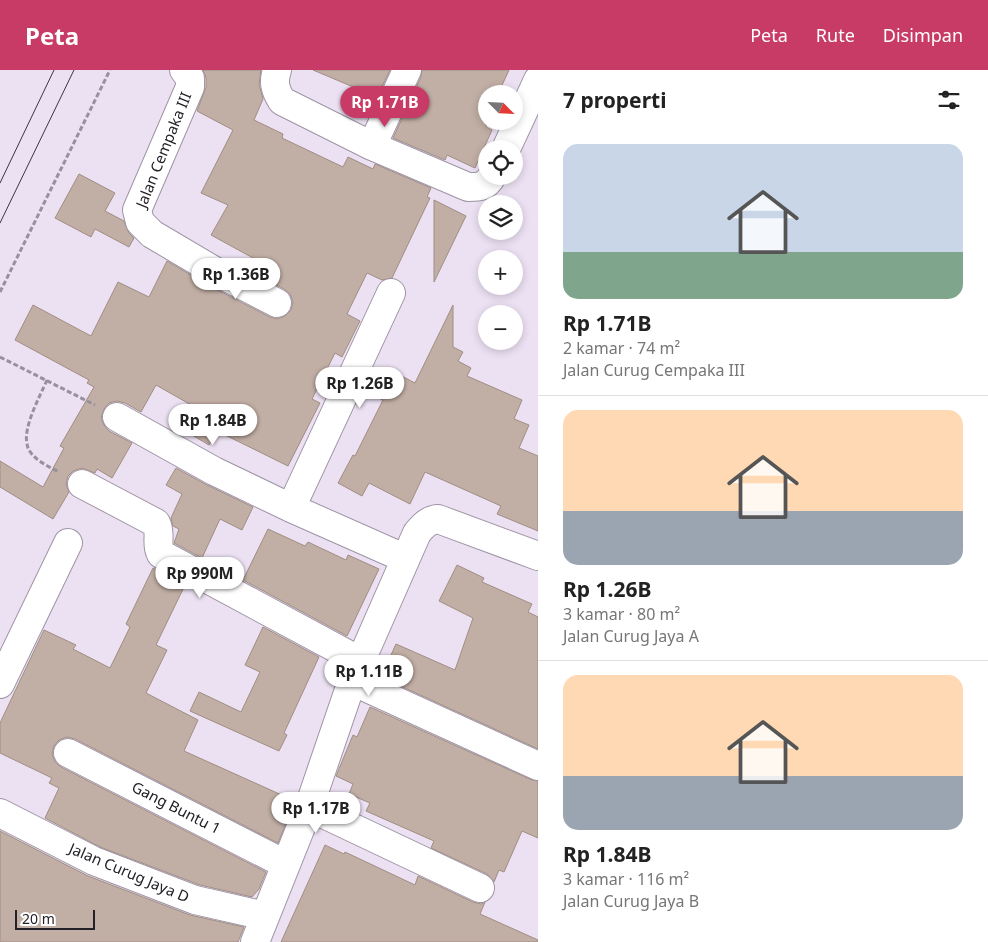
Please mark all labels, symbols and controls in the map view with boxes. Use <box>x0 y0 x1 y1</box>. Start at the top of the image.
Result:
text: Peta <box>25 19 79 52</box>
text: Peta <box>750 23 788 47</box>
text: Rute <box>816 23 855 47</box>
text: Disimpan <box>883 23 963 47</box>
pin: Rp 1.71B <box>333 85 437 128</box>
north arrow <box>478 85 522 130</box>
map controls <box>478 85 523 350</box>
text: 7 properti <box>563 86 666 114</box>
icon: filters <box>935 86 963 114</box>
street label: Jalan Cempaka III <box>130 89 195 212</box>
text: Rp 1.71B <box>351 91 419 113</box>
button: locate <box>478 140 523 185</box>
icon: home <box>718 177 808 267</box>
button: layers <box>478 195 523 240</box>
button: + <box>478 250 523 295</box>
pin: Rp 1.36B <box>184 258 288 300</box>
text: Rp 1.36B <box>202 263 270 285</box>
button: − <box>478 305 523 350</box>
text: Rp 1.71B <box>563 309 651 337</box>
text: 2 kamar · 74 m² <box>563 337 680 359</box>
text: Jalan Curug Cempaka III <box>563 359 745 381</box>
pin: Rp 1.26B <box>308 366 412 409</box>
text: Rp 1.26B <box>326 372 394 394</box>
pin: Rp 1.84B <box>161 404 265 446</box>
text: Rp 1.84B <box>179 409 247 431</box>
icon: home <box>718 442 808 532</box>
pin: Rp 990M <box>154 556 246 599</box>
text: Rp 990M <box>166 562 234 584</box>
text: Rp 1.26B <box>563 575 651 603</box>
text: 3 kamar · 80 m² <box>563 603 680 625</box>
text: Jalan Curug Jaya A <box>563 625 699 647</box>
pin: Rp 1.11B <box>317 654 421 697</box>
text: Rp 1.11B <box>335 660 403 682</box>
icon: home <box>718 707 808 797</box>
street label: Gang Buntu 1 <box>129 776 224 838</box>
pin: Rp 1.17B <box>264 792 368 834</box>
text: Rp 1.17B <box>282 797 350 819</box>
street label: Jalan Curug Jaya D <box>64 837 193 906</box>
text: Rp 1.84B <box>563 840 651 868</box>
text: 3 kamar · 116 m² <box>563 868 689 890</box>
text: Jalan Curug Jaya B <box>563 890 699 912</box>
scale bar <box>15 907 95 930</box>
text: 20 m <box>22 909 55 928</box>

